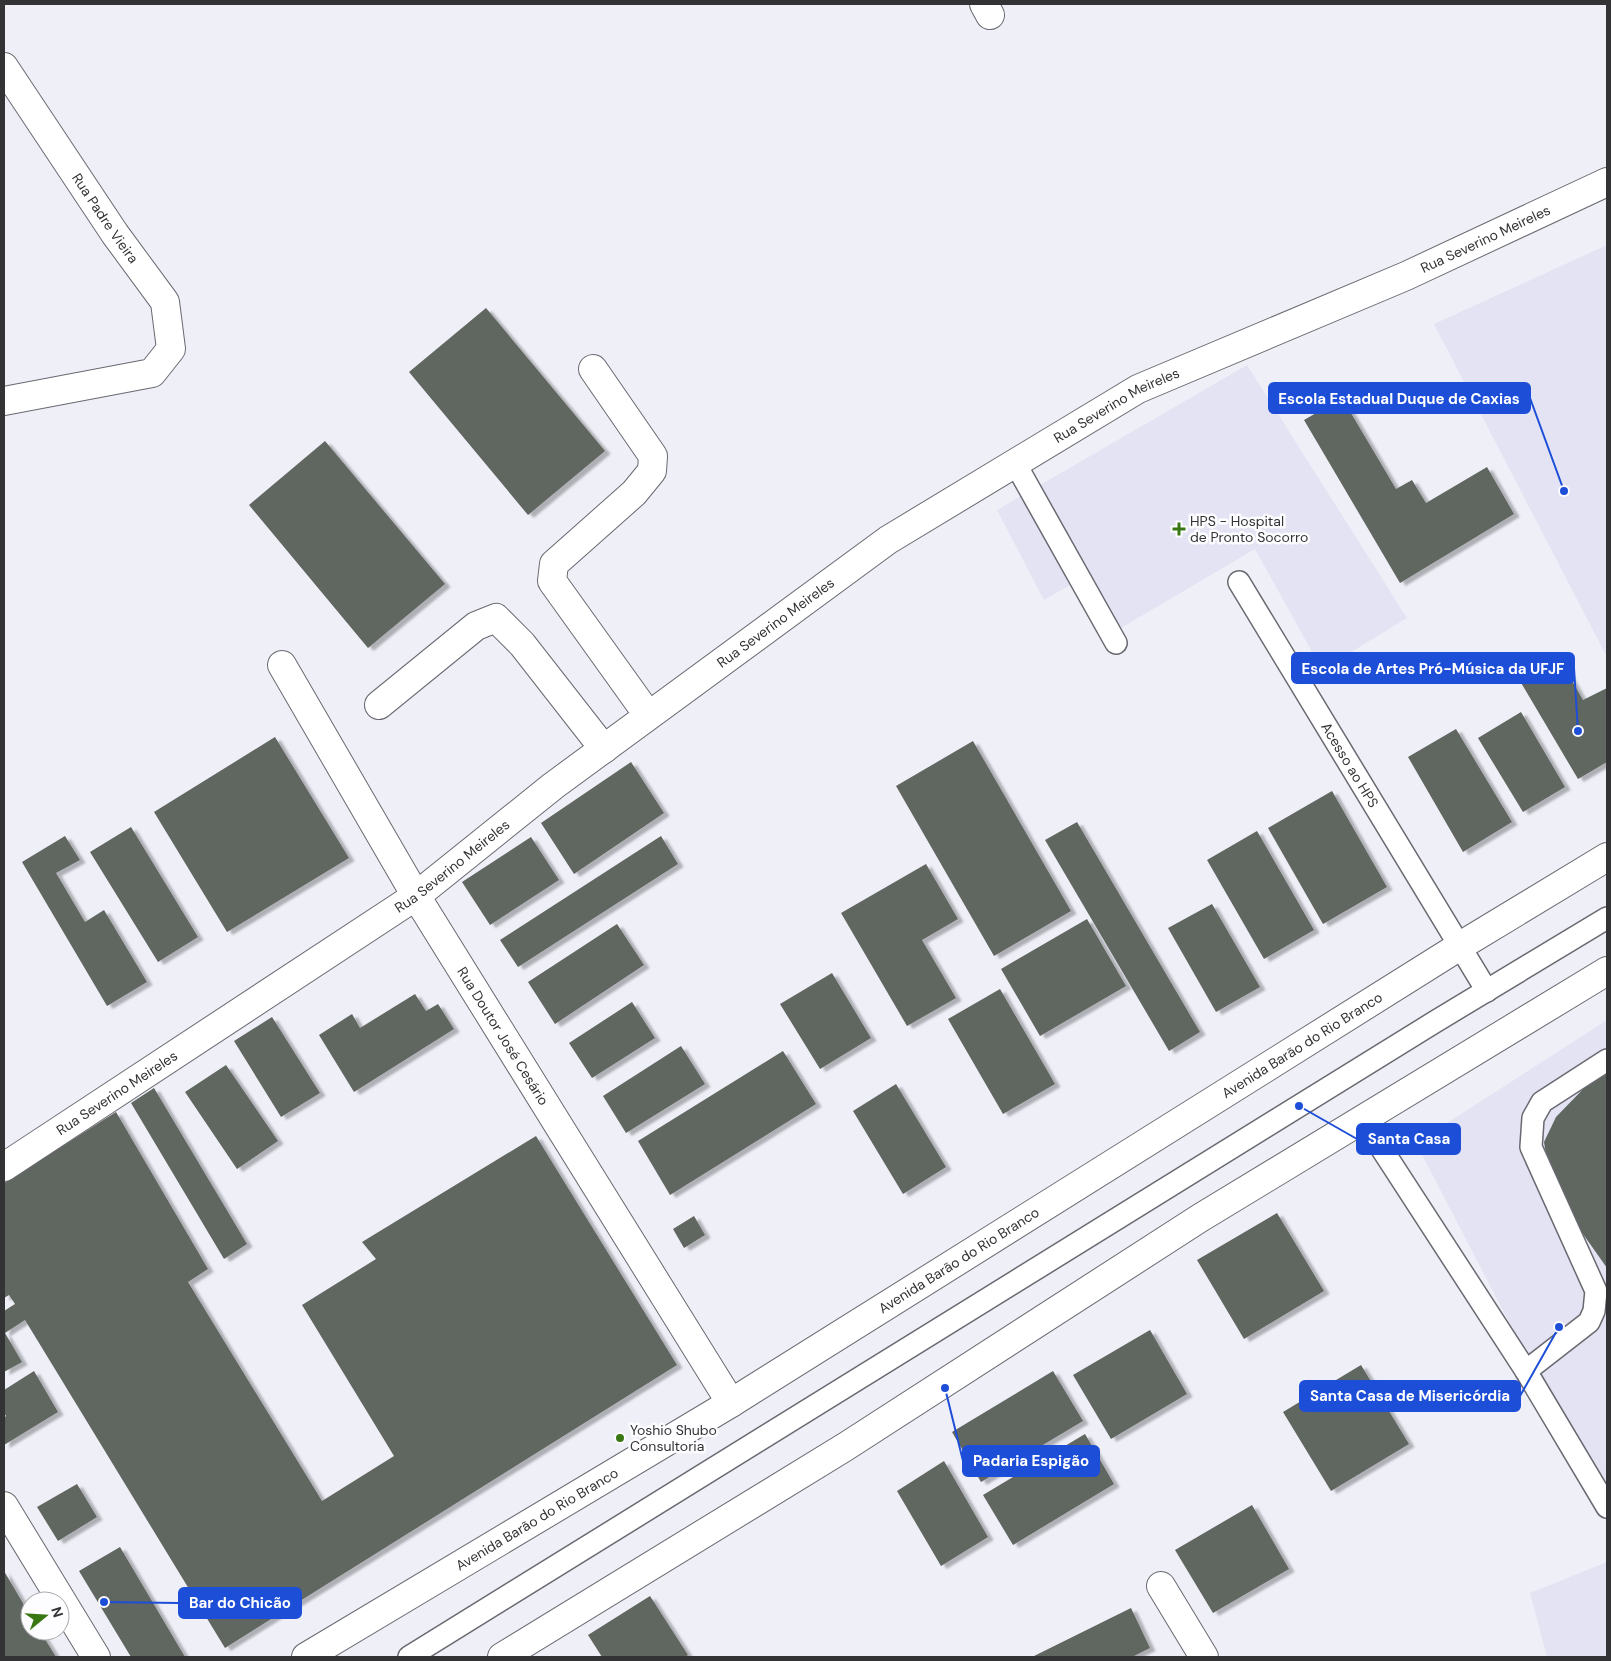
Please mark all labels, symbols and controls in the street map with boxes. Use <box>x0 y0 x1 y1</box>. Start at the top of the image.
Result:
street label: Rua Padre Vieira <box>68 170 143 267</box>
street label: Rua Severino Meireles <box>1418 201 1553 277</box>
street label: Rua Severino Meireles <box>1050 364 1182 447</box>
callout: Escola Estadual Duque de Caxias <box>1269 383 1530 413</box>
text: Escola Estadual Duque de Caxias <box>1278 389 1520 409</box>
place label: HPS - Hospital de Pronto Socorro <box>1190 512 1308 546</box>
marker: HPS - Hospital de Pronto Socorro <box>1172 522 1186 536</box>
street label: Rua Severino Meireles <box>713 573 838 672</box>
callout: Escola de Artes Pró-Música da UFJF <box>1292 653 1574 683</box>
text: Escola de Artes Pró-Música da UFJF <box>1302 659 1564 679</box>
street label: Acesso ao HPS <box>1317 719 1383 811</box>
street label: Rua Severino Meireles <box>391 815 513 917</box>
street label: Rua Doutor José Cesário <box>453 963 553 1109</box>
street label: Avenida Barão do Rio Branco <box>1218 988 1386 1102</box>
street label: Rua Severino Meireles <box>53 1046 181 1139</box>
callout: Santa Casa <box>1357 1124 1460 1154</box>
text: Santa Casa <box>1368 1129 1450 1149</box>
street label: Avenida Barão do Rio Branco <box>875 1203 1043 1317</box>
callout: Santa Casa de Misericórdia <box>1300 1381 1520 1411</box>
text: Santa Casa de Misericórdia <box>1310 1386 1510 1406</box>
place label: Yoshio Shubo Consultoria <box>630 1421 717 1455</box>
marker: Yoshio Shubo Consultoria <box>614 1432 626 1444</box>
callout: Padaria Espigão <box>963 1446 1099 1476</box>
text: Padaria Espigão <box>973 1451 1089 1471</box>
street label: Avenida Barão do Rio Branco <box>452 1463 621 1575</box>
callout: Bar do Chicão <box>179 1588 301 1618</box>
north arrow <box>20 1591 70 1641</box>
text: Bar do Chicão <box>189 1593 291 1613</box>
text: N <box>47 1604 68 1620</box>

